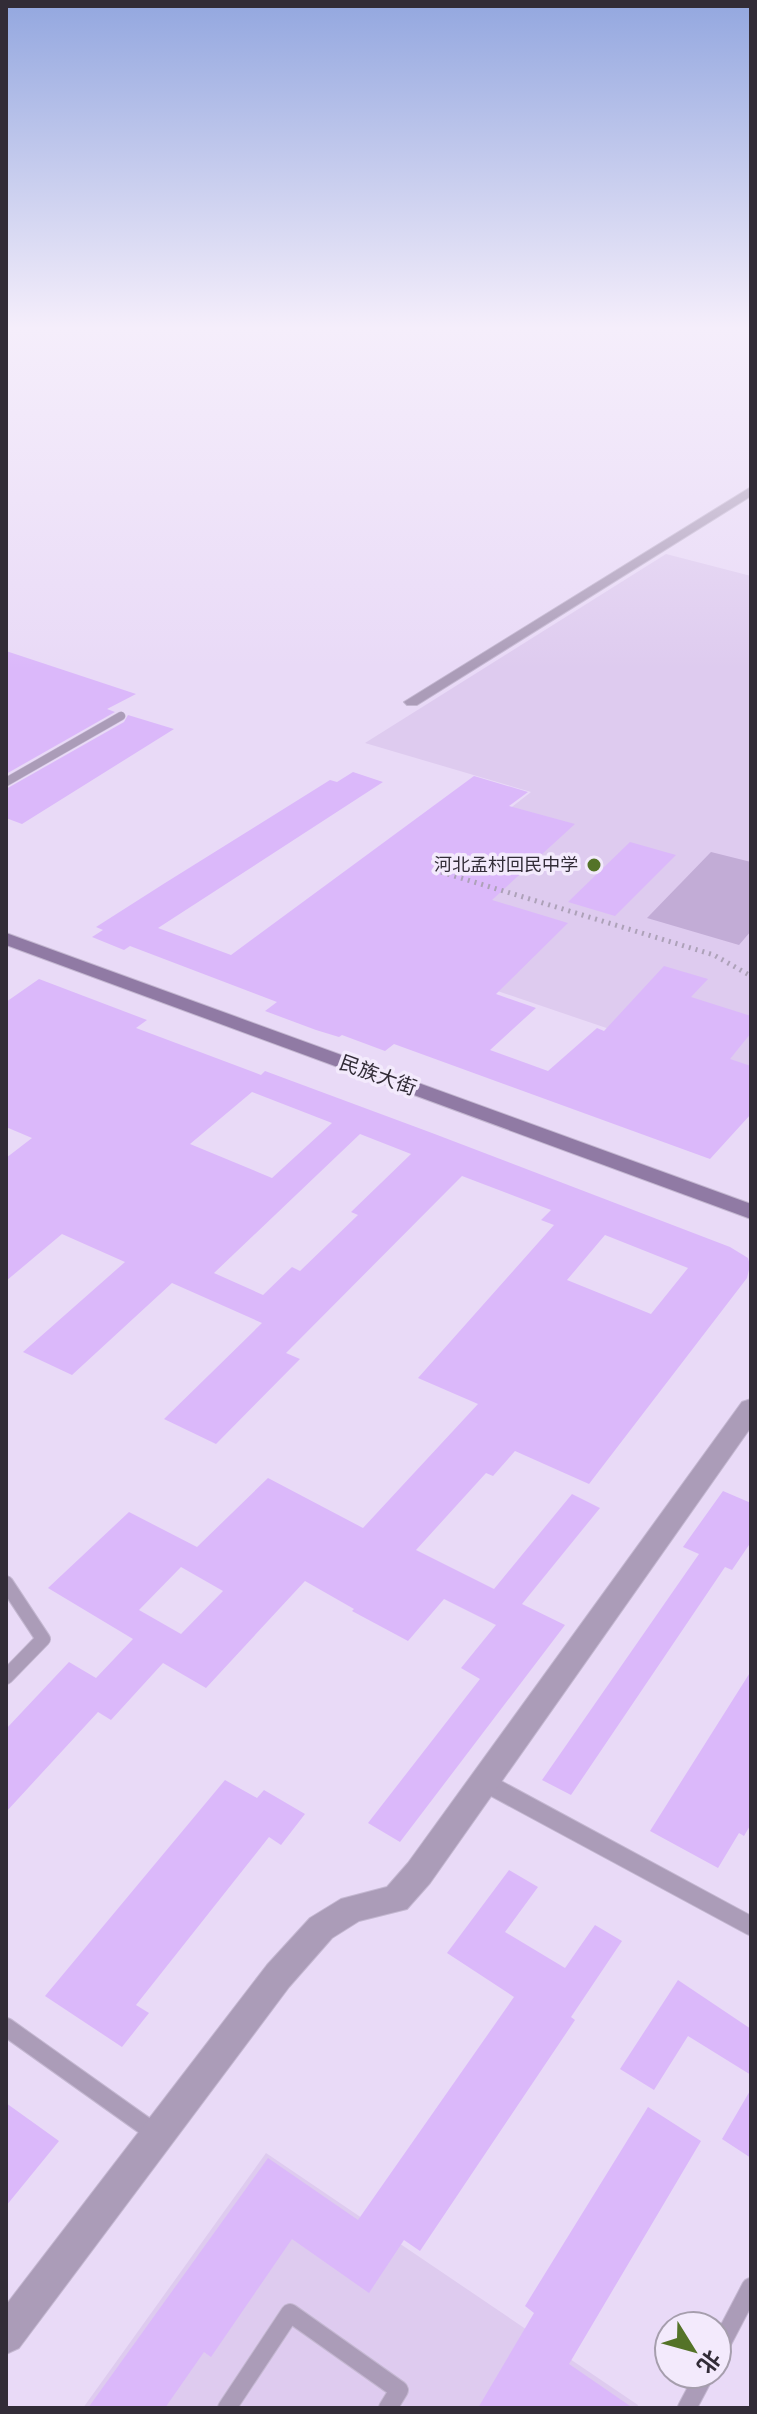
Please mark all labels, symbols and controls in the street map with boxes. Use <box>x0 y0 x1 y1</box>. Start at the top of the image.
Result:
place label: 河北孟村回民中学 <box>434 854 578 875</box>
marker: 河北孟村回民中学 <box>585 856 603 874</box>
street label: 民族大街 <box>336 1050 420 1100</box>
north arrow <box>653 2310 733 2390</box>
text: 北 <box>692 2345 725 2378</box>

